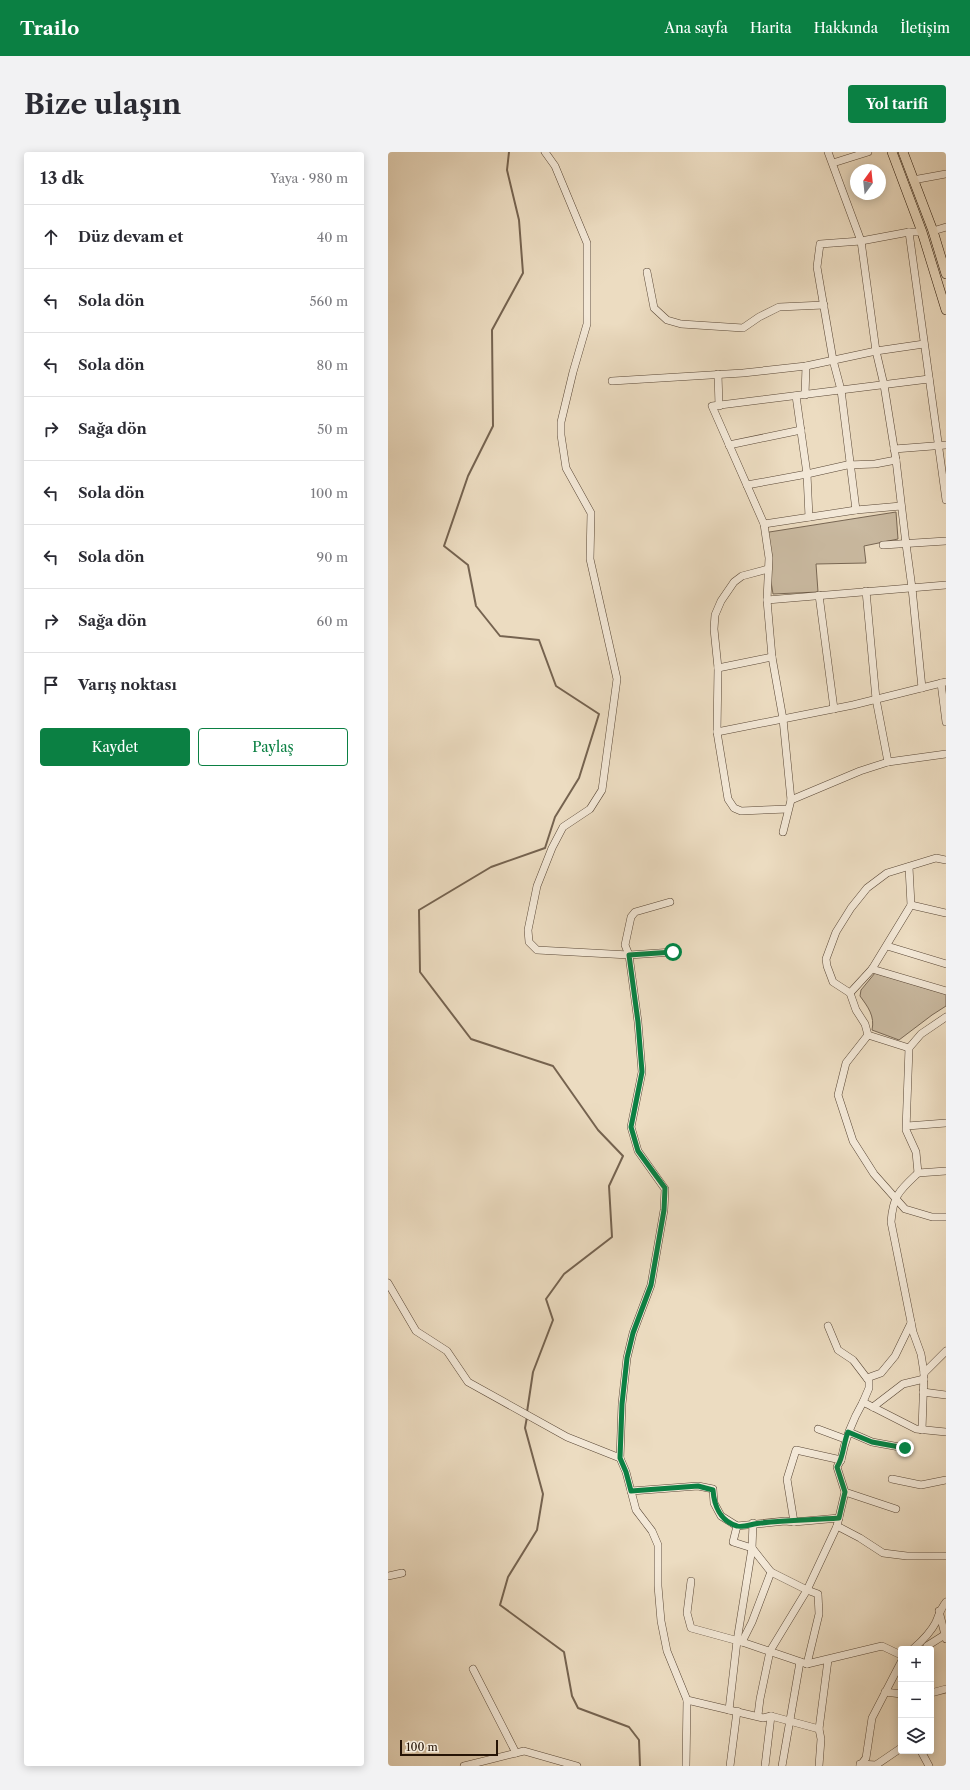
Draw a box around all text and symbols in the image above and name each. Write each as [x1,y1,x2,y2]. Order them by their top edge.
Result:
text: Trailo [20,17,79,40]
text: Ana sayfa [665,19,728,37]
text: Harita [750,19,792,37]
text: Hakkında [814,19,878,37]
text: İletişim [900,19,950,37]
button: Yol tarifi [848,85,946,123]
text: Bize ulaşın [24,87,181,121]
north arrow [850,164,886,200]
text: 13 dk [40,168,84,188]
text: Yaya · 980 m [270,170,348,186]
icon: ahead [40,226,62,248]
text: Düz devam et [78,227,183,246]
text: 40 m [317,229,348,245]
icon: left [40,290,62,312]
text: Sola dön [78,291,145,310]
text: 560 m [310,293,348,309]
icon: left [40,354,62,376]
text: Sola dön [78,355,145,374]
text: 80 m [316,357,348,373]
icon: right [40,418,62,440]
text: Sağa dön [78,419,147,438]
text: 50 m [317,421,348,437]
icon: left [40,482,62,504]
text: Sola dön [78,483,145,502]
text: 100 m [310,485,348,501]
icon: left [40,546,62,568]
text: Sola dön [78,547,145,566]
text: 90 m [317,549,348,565]
icon: right [40,610,62,632]
text: Sağa dön [78,611,147,630]
text: 60 m [317,613,348,629]
icon: arrive [40,674,62,696]
text: Varış noktası [78,675,177,694]
button: Kaydet [40,728,190,766]
button: Paylaş [198,728,348,766]
route start [664,943,682,961]
route end [896,1439,914,1457]
map controls [898,1646,934,1754]
button: + [898,1646,934,1682]
button: − [898,1682,934,1718]
button: layers [898,1718,934,1754]
scale bar [400,1738,498,1757]
text: 100 m [406,1740,438,1754]

